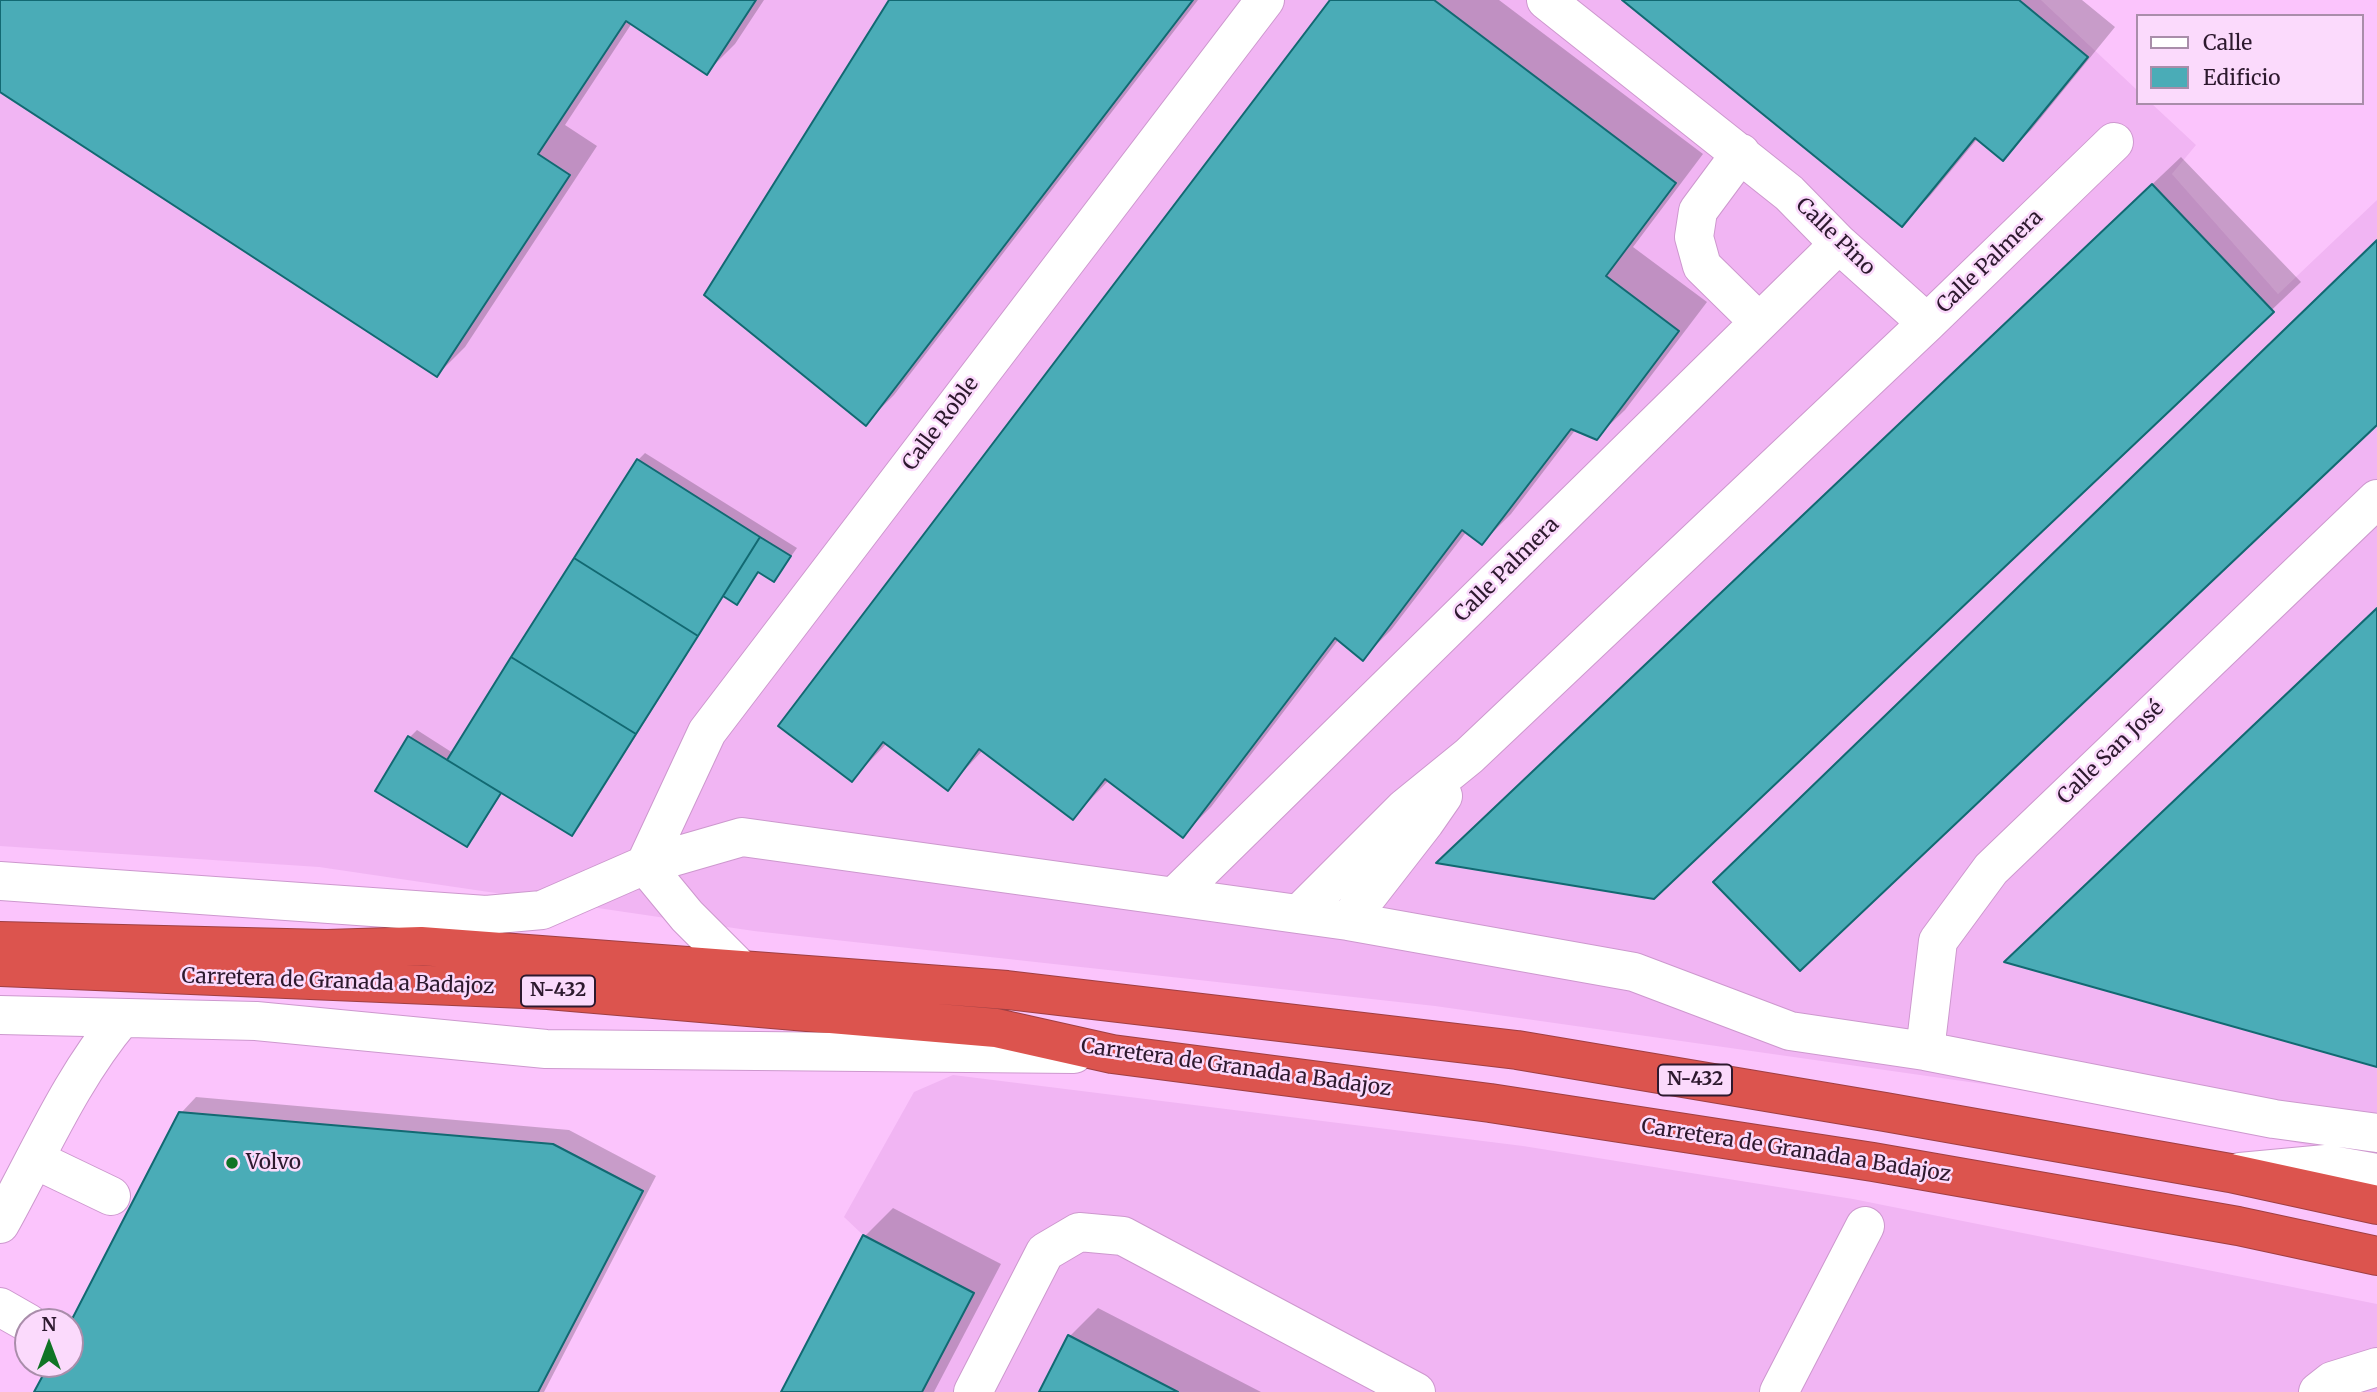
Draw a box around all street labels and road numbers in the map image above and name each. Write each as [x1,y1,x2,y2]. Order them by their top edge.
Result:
street label: Calle Pino [1790,193,1880,281]
street label: Calle Palmera [1932,205,2048,319]
street label: Calle Roble [898,372,984,476]
street label: Calle Palmera [1449,512,1565,628]
street label: Calle San José [2053,696,2169,810]
street label: Carretera de Granada a Badajoz [181,964,495,1000]
road number: N-432 [521,976,595,1007]
street label: Carretera de Granada a Badajoz [1079,1034,1393,1102]
road number: N-432 [1658,1064,1732,1096]
street label: Carretera de Granada a Badajoz [1639,1114,1953,1188]

